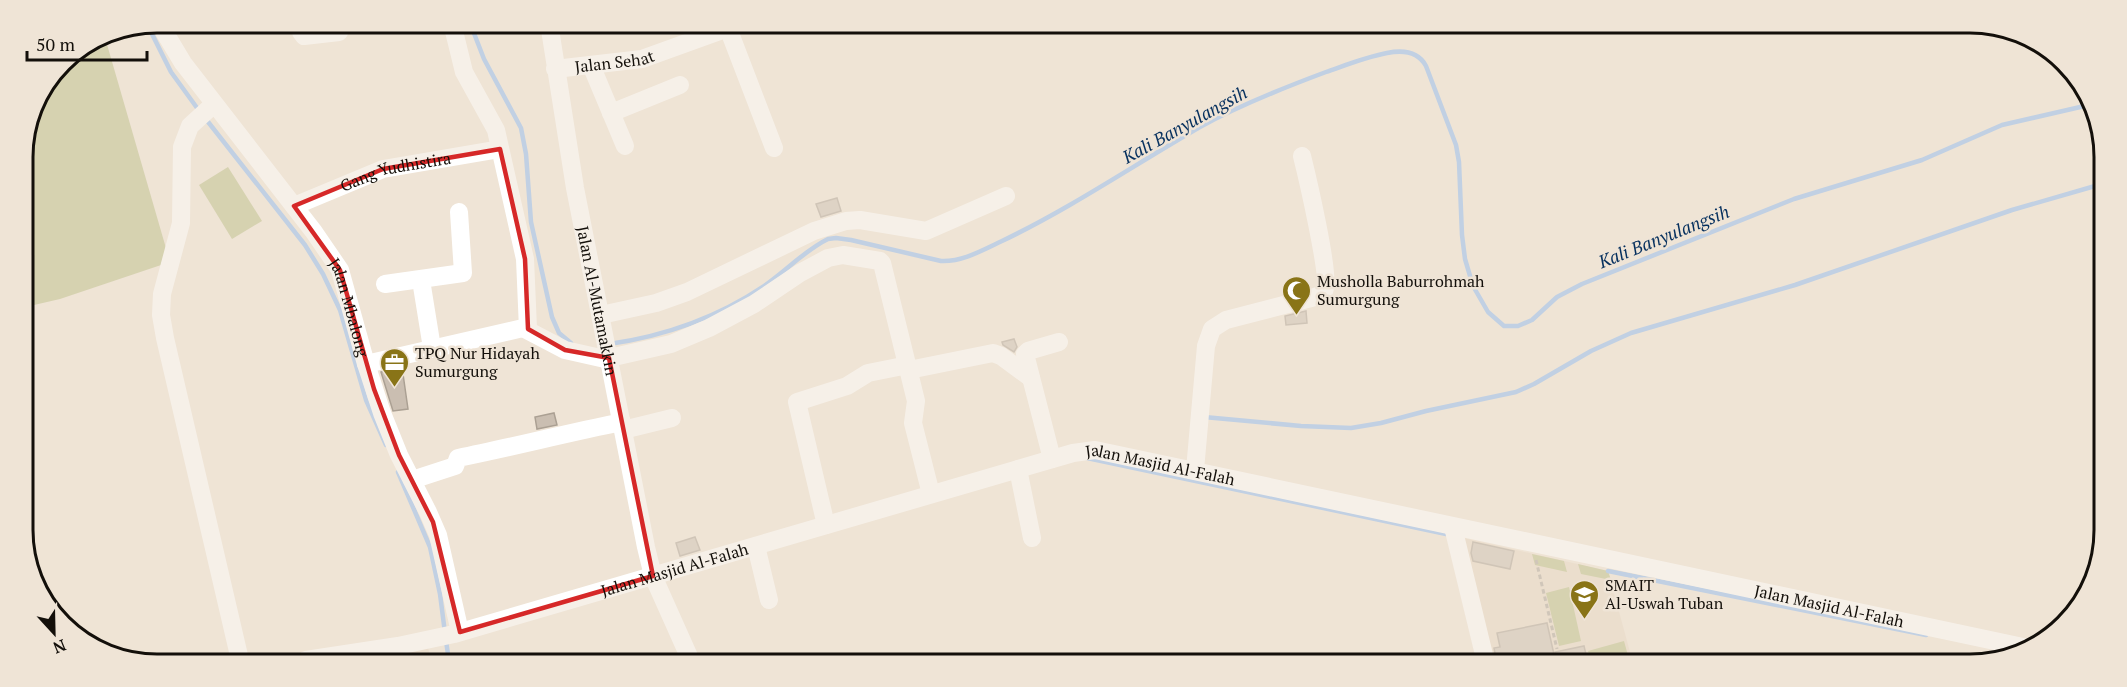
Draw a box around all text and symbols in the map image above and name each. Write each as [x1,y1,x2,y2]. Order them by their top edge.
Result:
scale bar [27,24,147,62]
text: 50 m [36,32,76,56]
street label: Jalan Sehat [574,44,657,78]
water label: Kali Banyulangsih [1117,80,1251,169]
street label: Gang Yudhistira [337,147,453,197]
water label: Kali Banyulangsih [1594,199,1733,274]
street label: Jalan Al-Mutamakkin [572,224,623,378]
street label: Jalan Mbalong [324,253,375,360]
place label: Musholla Baburrohmah Sumurgung [1317,270,1485,310]
mosque icon: Musholla Baburrohmah Sumurgung [1280,274,1312,316]
place label: TPQ Nur Hidayah Sumurgung [415,342,540,382]
office icon: TPQ Nur Hidayah Sumurgung [378,346,410,388]
street label: Jalan Masjid Al-Falah [1084,439,1238,491]
street label: Jalan Masjid Al-Falah [598,537,751,601]
place label: SMAIT Al-Uswah Tuban [1605,574,1724,614]
school or university icon: SMAIT Al-Uswah Tuban [1568,578,1600,620]
street label: Jalan Masjid Al-Falah [1752,579,1907,633]
north arrow [24,603,84,663]
text: N [50,634,69,659]

